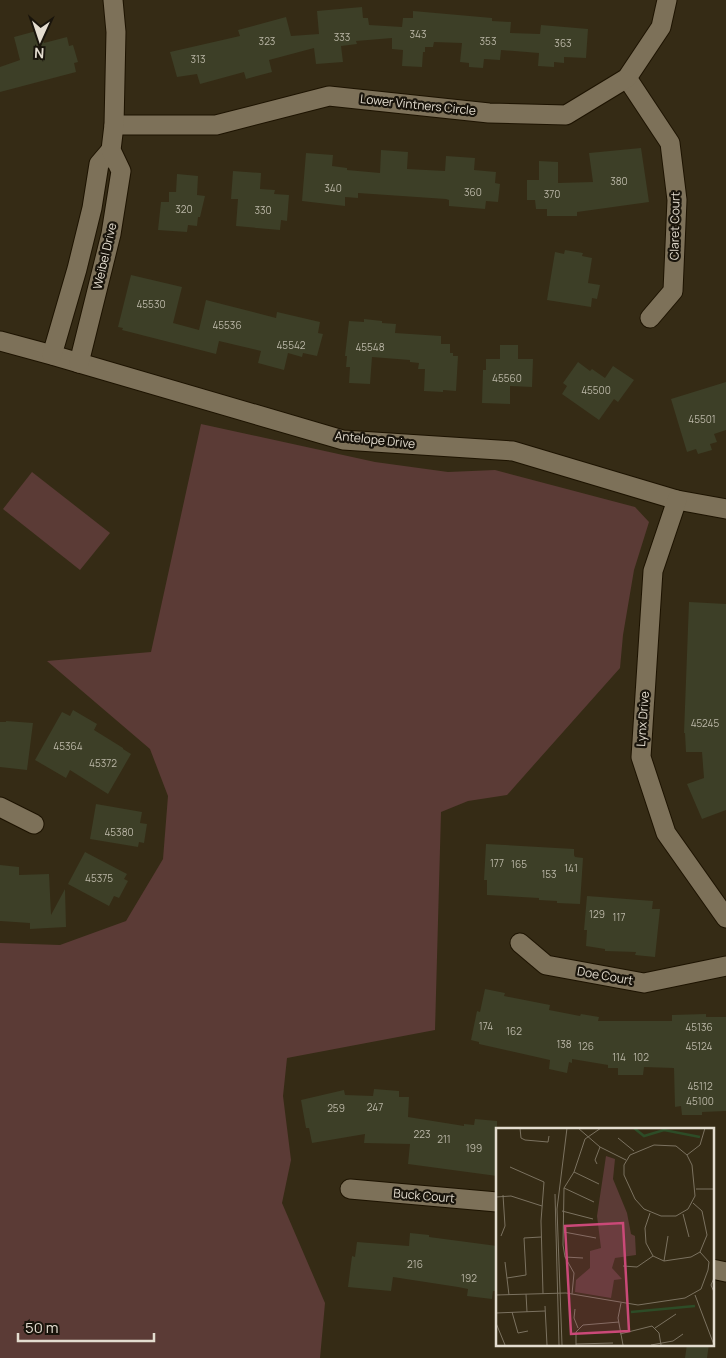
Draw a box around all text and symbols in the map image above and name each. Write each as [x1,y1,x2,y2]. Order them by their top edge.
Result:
north arrow [15,15,65,65]
house number: 343 [410,27,426,41]
house number: 333 [334,30,350,44]
house number: 323 [259,34,275,48]
house number: 353 [480,34,496,48]
house number: 363 [554,36,572,50]
text: N [34,44,45,63]
house number: 313 [191,52,205,66]
street label: Lower Vintners Circle [359,90,477,119]
house number: 380 [610,174,628,188]
house number: 340 [324,181,342,195]
house number: 360 [464,185,482,199]
house number: 370 [544,187,560,201]
street label: Claret Court [665,191,684,260]
house number: 320 [175,202,193,216]
house number: 330 [254,203,272,217]
street label: Weibel Drive [89,221,120,291]
house number: 45530 [136,297,166,311]
house number: 45536 [212,318,242,332]
house number: 45542 [276,338,306,352]
house number: 45548 [355,340,385,354]
house number: 45560 [492,371,522,385]
house number: 45500 [581,383,611,397]
house number: 45501 [688,412,716,426]
street label: Antelope Drive [334,427,416,452]
street label: Lynx Drive [632,691,653,747]
house number: 45245 [691,716,720,730]
house number: 45364 [53,739,83,753]
house number: 45372 [89,756,117,770]
house number: 45380 [104,825,134,839]
house number: 177 [490,856,504,870]
house number: 165 [511,857,527,871]
house number: 141 [564,861,578,875]
house number: 153 [541,867,557,881]
house number: 45375 [85,871,113,885]
house number: 129 [589,907,605,921]
house number: 117 [613,910,625,924]
street label: Doe Court [576,962,635,989]
house number: 174 [479,1019,493,1033]
house number: 45136 [685,1020,713,1034]
house number: 162 [506,1024,522,1038]
house number: 138 [556,1037,572,1051]
house number: 126 [578,1039,594,1053]
house number: 45124 [686,1039,713,1053]
house number: 114 [612,1050,626,1064]
house number: 102 [633,1050,649,1064]
house number: 45112 [687,1079,713,1093]
house number: 45100 [686,1094,714,1108]
house number: 247 [367,1100,383,1114]
house number: 259 [327,1101,345,1115]
house number: 223 [414,1127,430,1141]
inset map [496,1128,714,1346]
house number: 211 [437,1132,451,1146]
house number: 199 [466,1141,482,1155]
street label: Buck Court [393,1184,456,1207]
house number: 216 [407,1257,423,1271]
house number: 192 [461,1271,477,1285]
scale bar [18,1310,154,1342]
text: 50 m [25,1317,59,1338]

